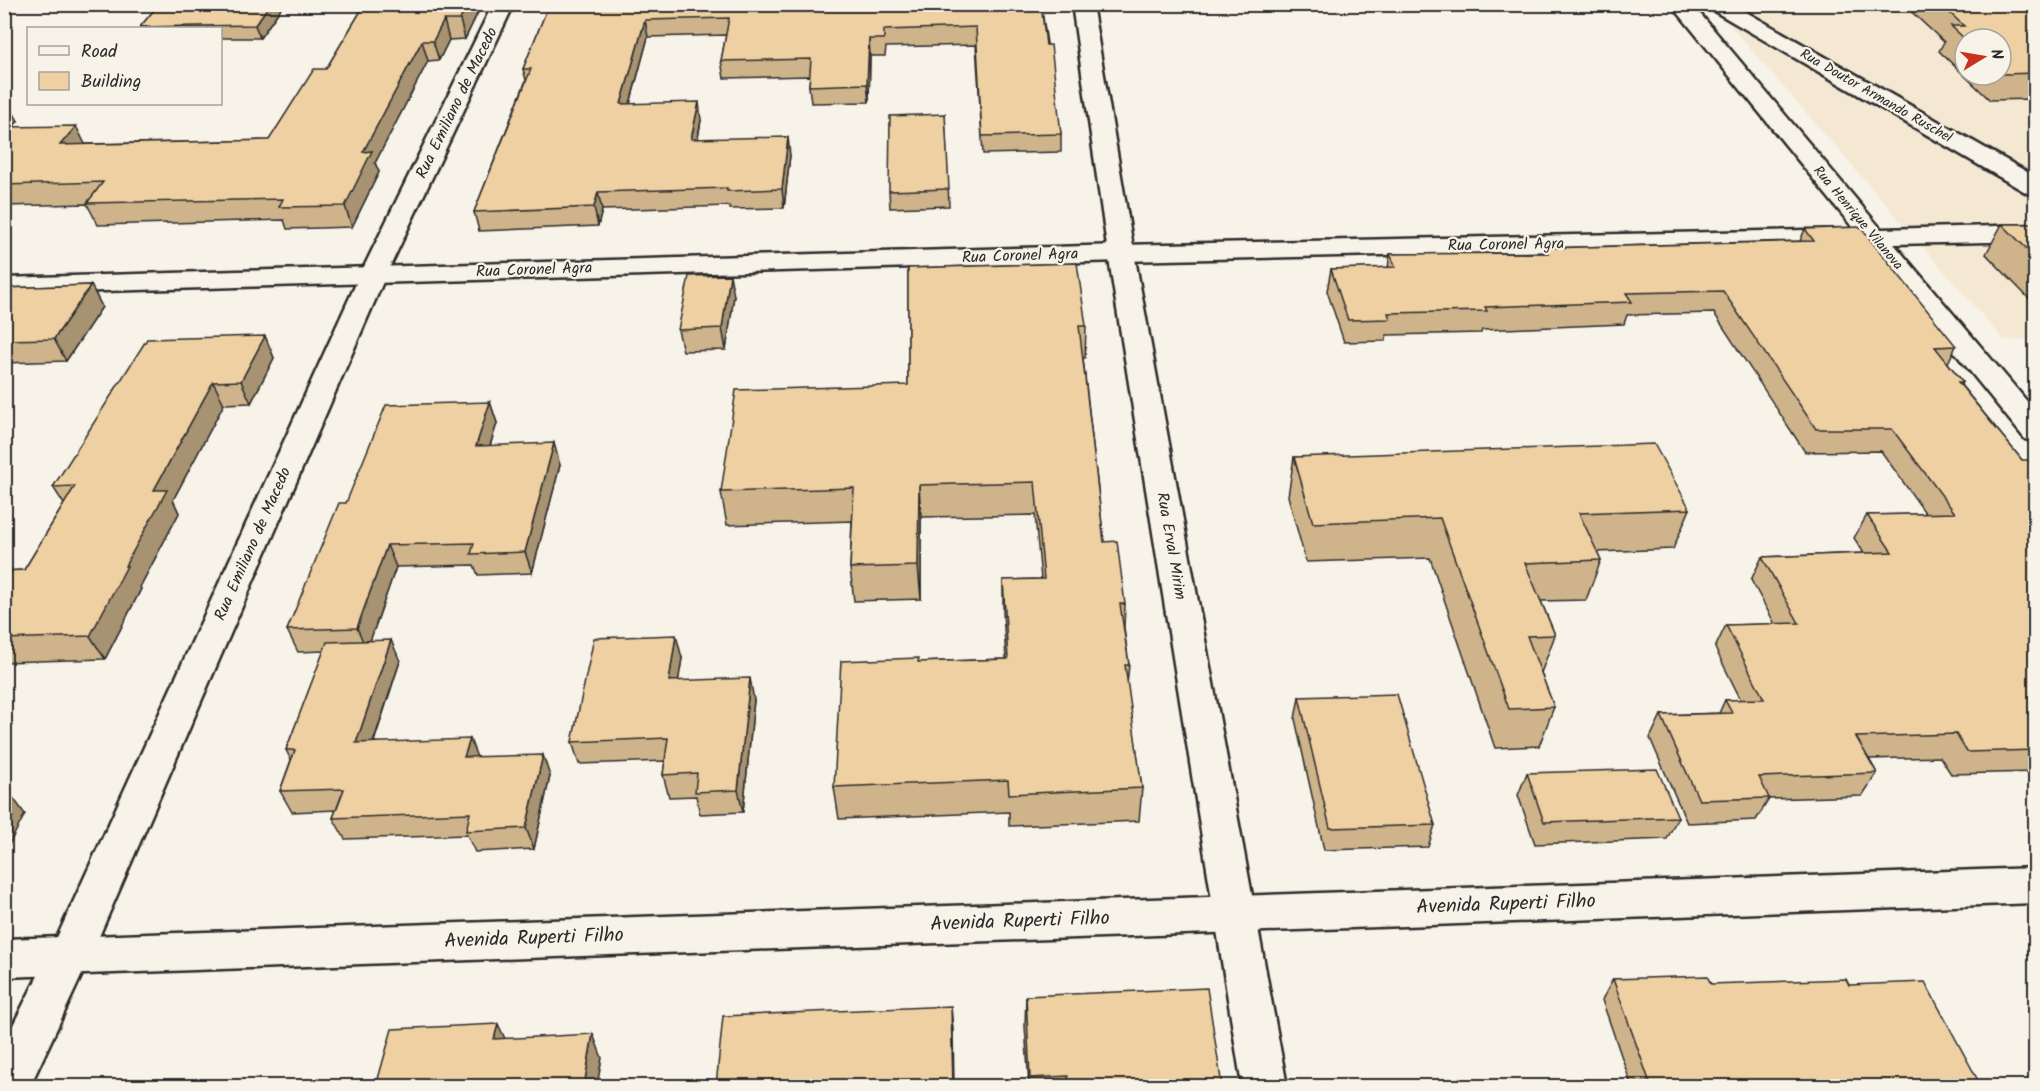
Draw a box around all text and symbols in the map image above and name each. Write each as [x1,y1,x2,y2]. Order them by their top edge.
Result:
street label: Rua Emiliano de Macedo [409,23,505,183]
legend [27,27,222,105]
north arrow [1953,27,2013,87]
text: Road [81,38,118,67]
street label: Rua Doutor Armando Ruschel [1796,43,1957,149]
text: N [1983,47,2009,62]
text: Building [81,68,141,97]
street label: Rua Henrique Vilanova [1808,161,1908,275]
street label: Rua Coronel Agra [1448,231,1564,259]
street label: Rua Coronel Agra [961,241,1079,271]
street label: Rua Coronel Agra [475,255,593,285]
street label: Rua Emiliano de Macedo [208,463,298,625]
street label: Rua Erval Mirim [1149,490,1193,602]
street label: Avenida Ruperti Filho [1416,886,1596,924]
street label: Avenida Ruperti Filho [930,903,1110,941]
street label: Avenida Ruperti Filho [444,920,624,958]

